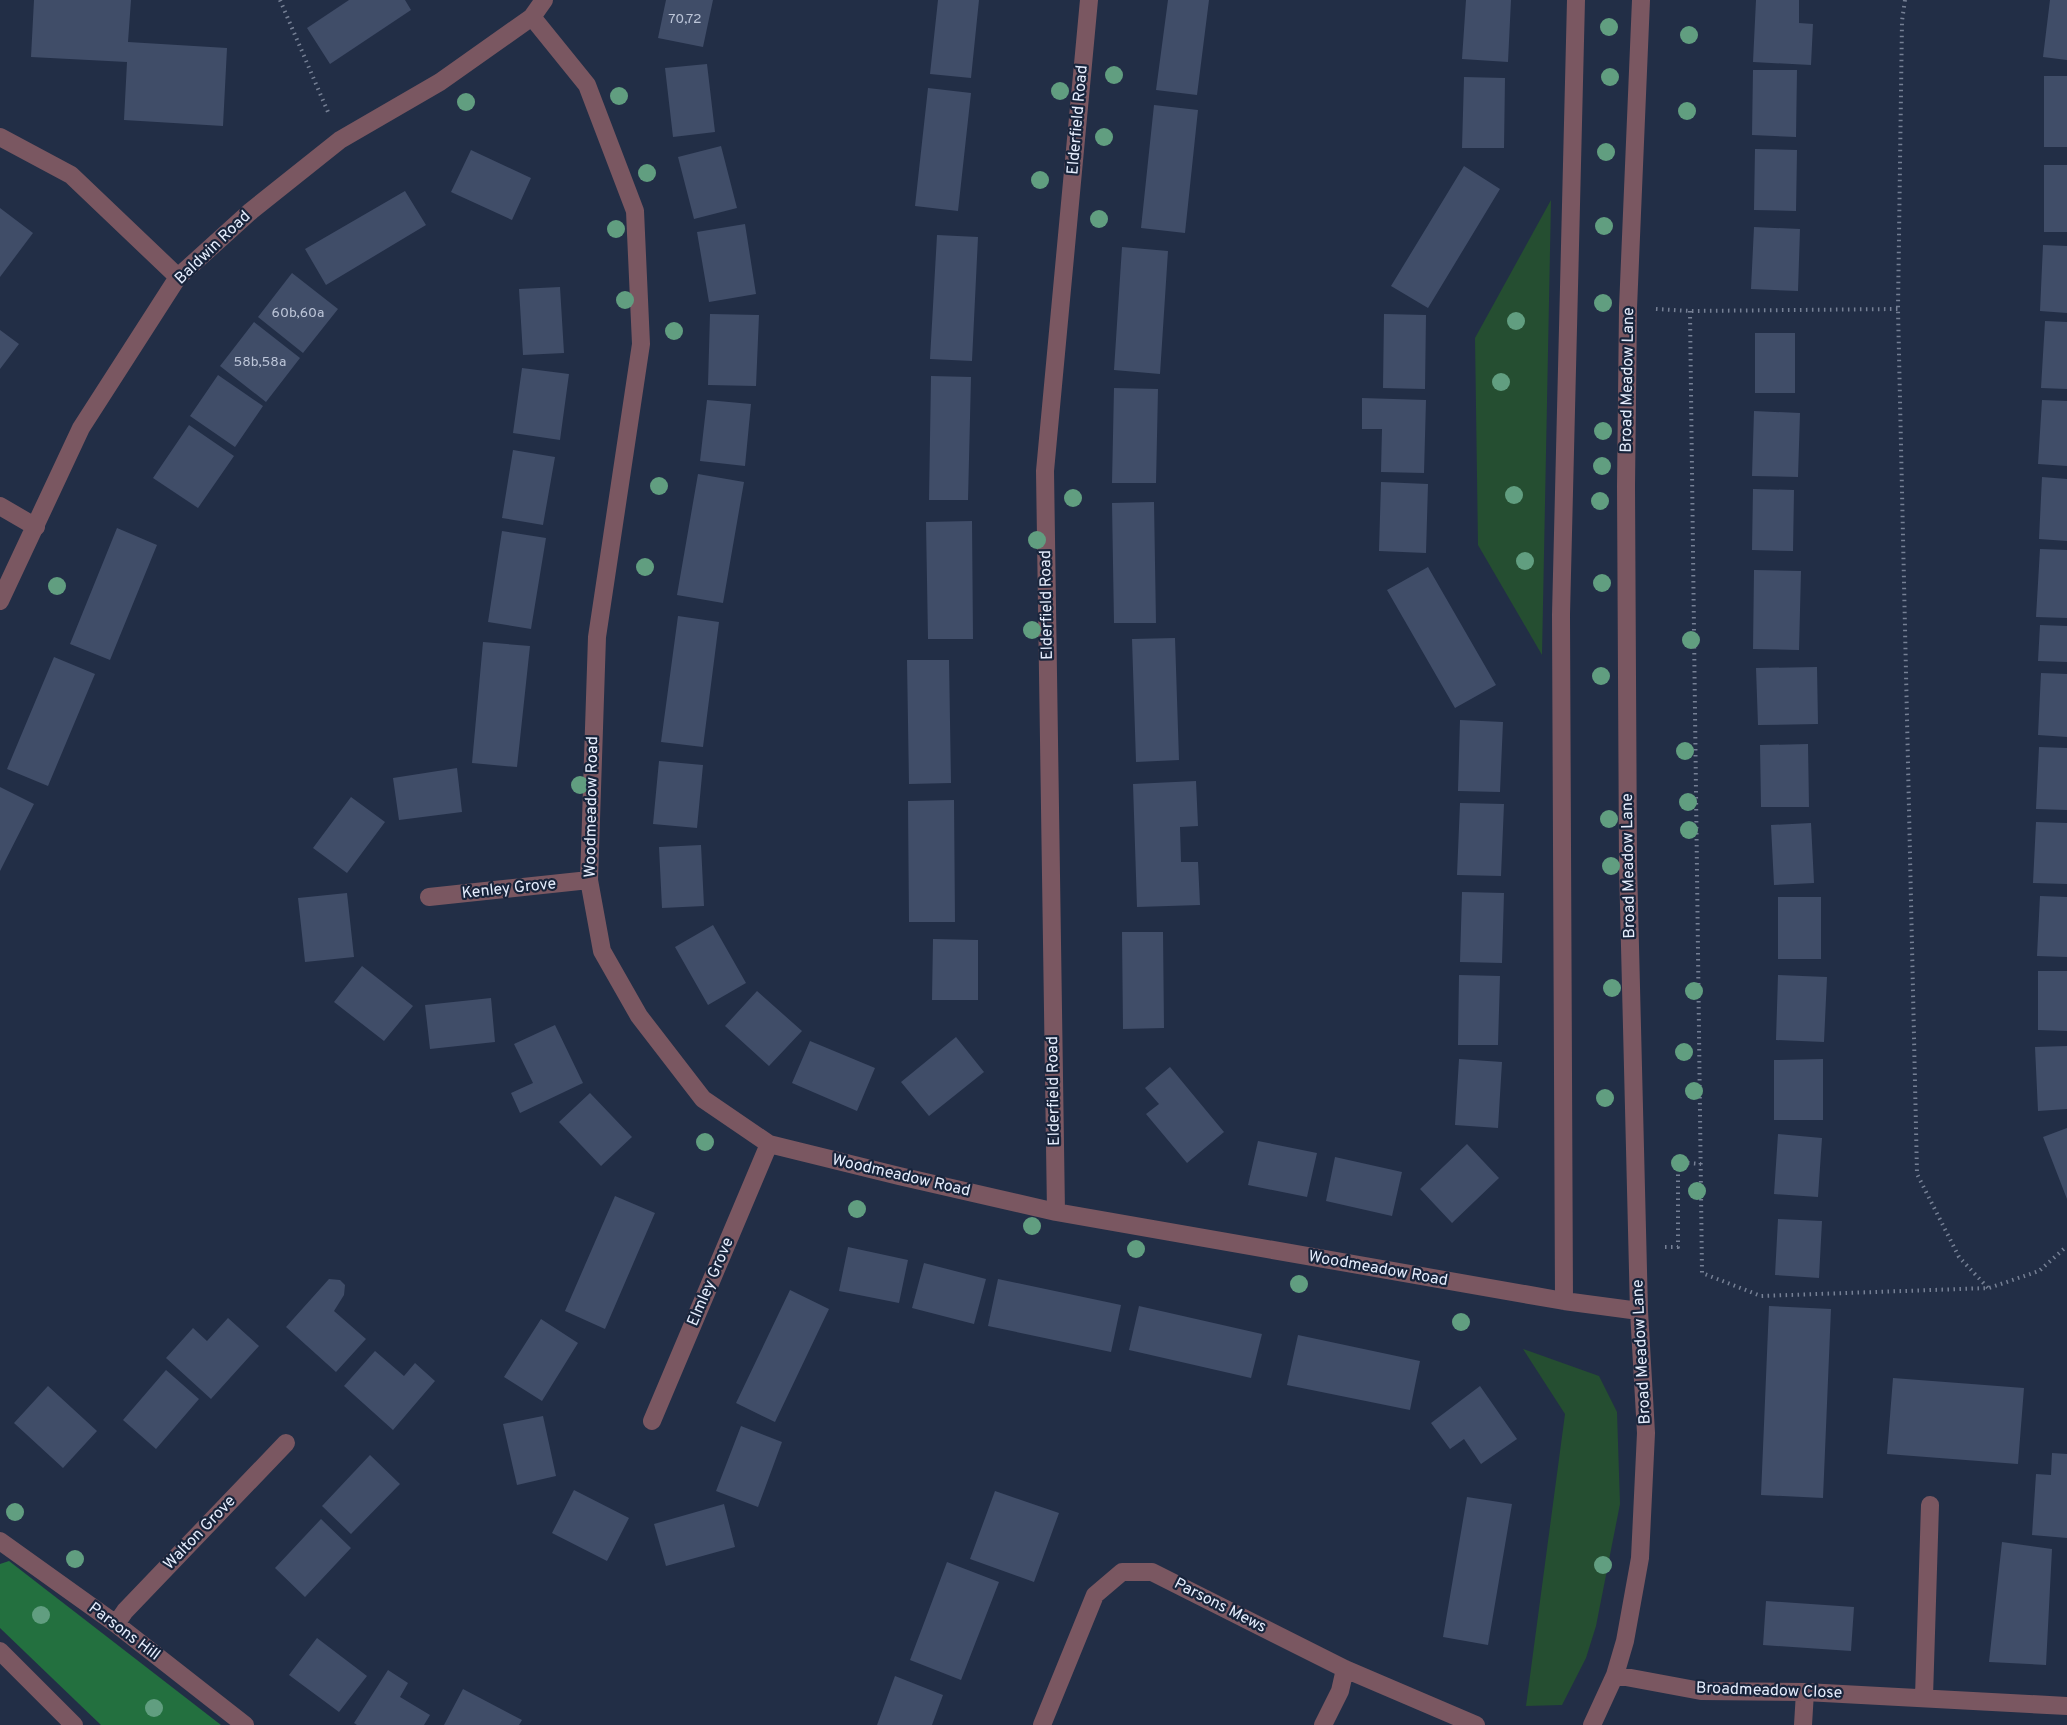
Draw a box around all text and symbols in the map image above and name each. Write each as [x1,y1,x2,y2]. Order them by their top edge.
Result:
house number: 70,72 [668,11,702,28]
street label: Elderfield Road [1063,64,1093,176]
street label: Baldwin Road [171,207,255,289]
house number: 60b,60a [272,305,324,322]
street label: Broad Meadow Lane [1617,307,1639,453]
house number: 58b,58a [234,354,286,371]
street label: Elderfield Road [1036,550,1058,660]
street label: Woodmeadow Road [581,736,603,878]
street label: Broad Meadow Lane [1618,793,1640,939]
street label: Kenley Grove [461,874,557,904]
street label: Elderfield Road [1043,1036,1065,1146]
street label: Woodmeadow Road [830,1150,972,1202]
street label: Elmley Grove [683,1235,739,1329]
street label: Woodmeadow Road [1307,1247,1449,1291]
street label: Broad Meadow Lane [1628,1279,1656,1425]
street label: Walton Grove [160,1492,240,1574]
street label: Parsons Mews [1170,1574,1270,1638]
street label: Parsons Hill [84,1599,164,1665]
street label: Broadmeadow Close [1696,1678,1842,1704]

